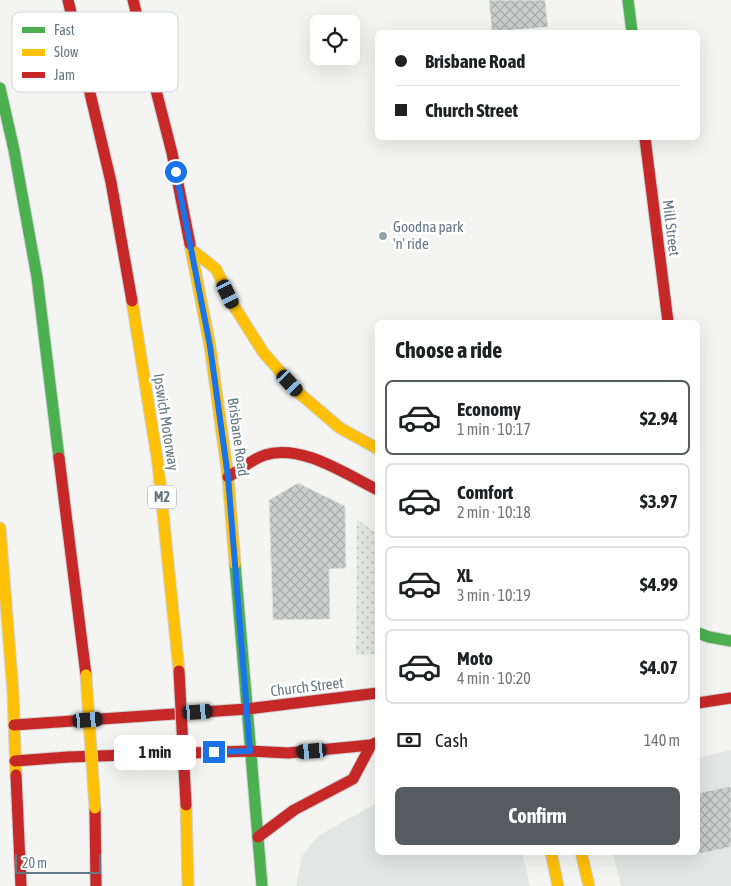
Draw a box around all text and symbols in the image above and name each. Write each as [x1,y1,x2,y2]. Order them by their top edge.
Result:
legend [12,12,178,92]
map controls [310,15,360,65]
button: locate [310,15,360,65]
text: Fast [54,22,75,38]
text: Slow [54,44,79,60]
text: Brisbane Road [425,50,525,72]
text: Jam [54,67,75,83]
text: Church Street [425,99,518,121]
route start [165,161,187,183]
street label: Mill Street [660,199,683,257]
place label: Goodna park 'n' ride [393,218,464,252]
marker: Goodna park 'n' ride [377,230,389,242]
car [214,277,241,311]
text: Choose a ride [395,337,502,363]
car [274,367,305,399]
street label: Ipswich Motorway [150,372,183,472]
icon: car [397,395,442,440]
street label: Brisbane Road [225,397,252,477]
text: Economy [457,398,521,420]
text: $2.94 [640,407,678,429]
text: 1 min · 10:17 [457,420,531,438]
icon: car [397,478,442,523]
text: Comfort [457,481,513,503]
road number: M2 [148,486,176,508]
text: $3.97 [640,490,678,512]
text: 2 min · 10:18 [457,503,531,521]
icon: car [397,561,442,606]
text: XL [457,564,473,586]
text: $4.99 [640,573,678,595]
text: 3 min · 10:19 [457,586,531,604]
icon: car [397,644,442,689]
text: Moto [457,647,493,669]
text: $4.07 [640,656,678,678]
text: 4 min · 10:20 [457,669,531,687]
street label: Church Street [269,674,344,699]
car [182,703,213,721]
car [72,711,103,729]
icon: cash [395,726,423,754]
text: Cash [435,729,468,751]
text: 140 m [644,731,680,749]
callout: 1 min [114,734,196,770]
route end [203,741,225,763]
car [296,742,327,760]
text: 1 min [139,743,171,761]
button: Confirm [395,787,680,845]
scale bar [15,851,101,874]
text: 20 m [22,855,47,871]

